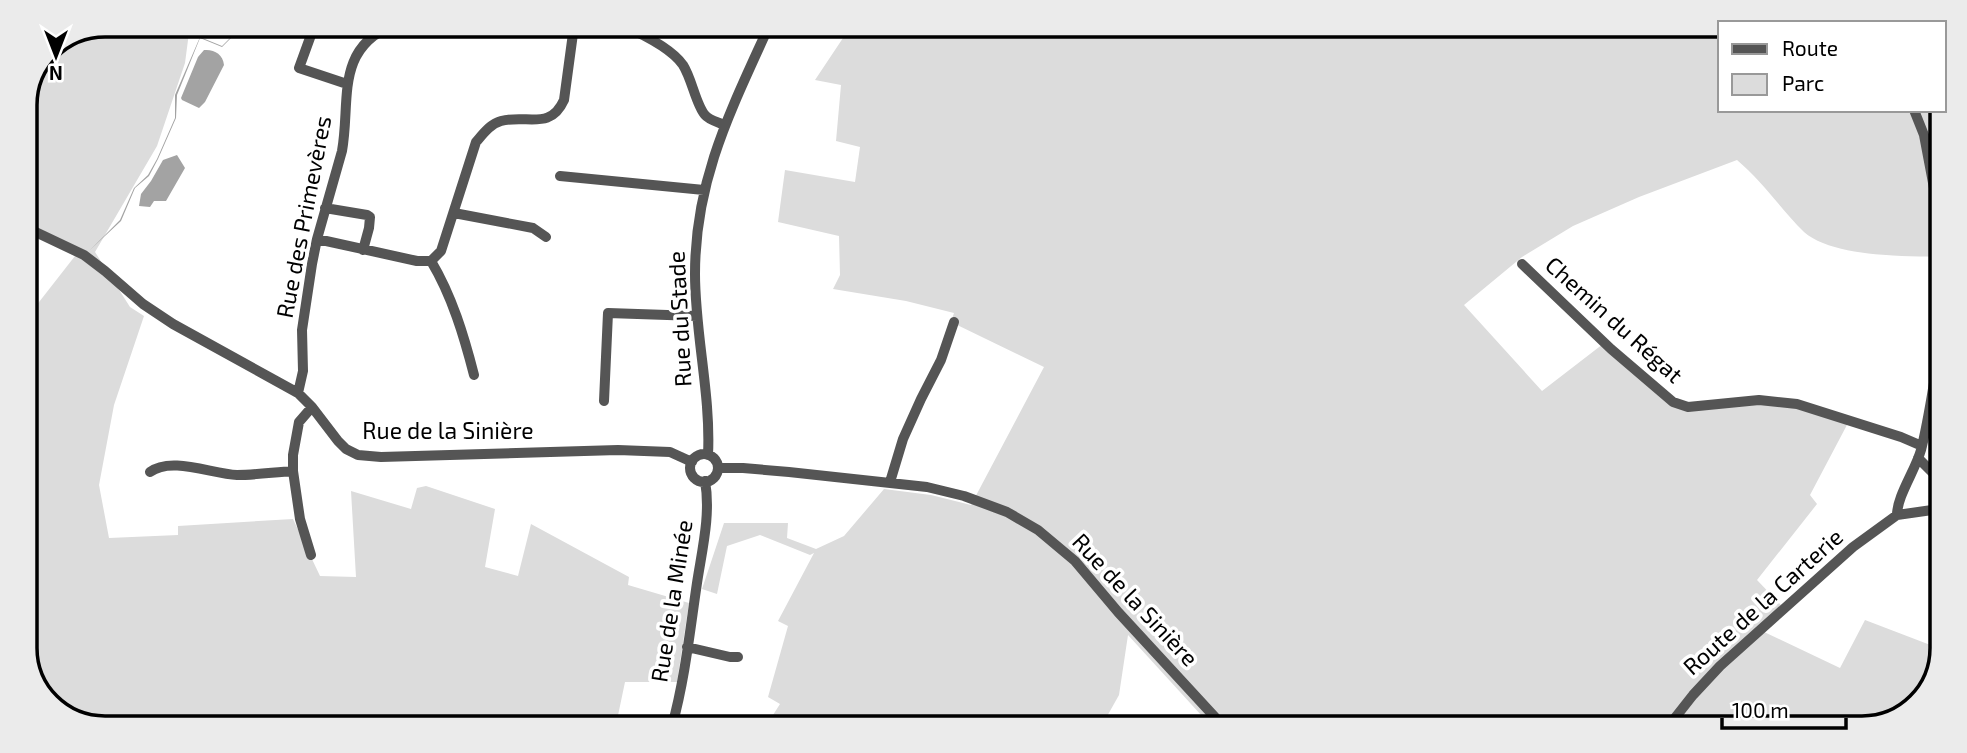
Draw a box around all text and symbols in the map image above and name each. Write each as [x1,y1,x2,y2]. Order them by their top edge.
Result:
north arrow [21,21,91,91]
legend [1718,21,1946,112]
text: Route [1782,35,1838,60]
text: N [49,62,63,85]
text: Parc [1782,70,1824,95]
street label: Rue des Primevères [270,113,336,320]
street label: Rue du Stade [661,250,697,388]
street label: Chemin du Régat [1540,250,1689,388]
street label: Rue de la Sinière [362,416,534,444]
street label: Rue de la Minée [644,518,698,684]
street label: Route de la Carterie [1677,522,1848,680]
street label: Rue de la Sinière [1067,527,1204,672]
scale bar [1722,686,1846,730]
text: 100 m [1732,697,1789,722]

